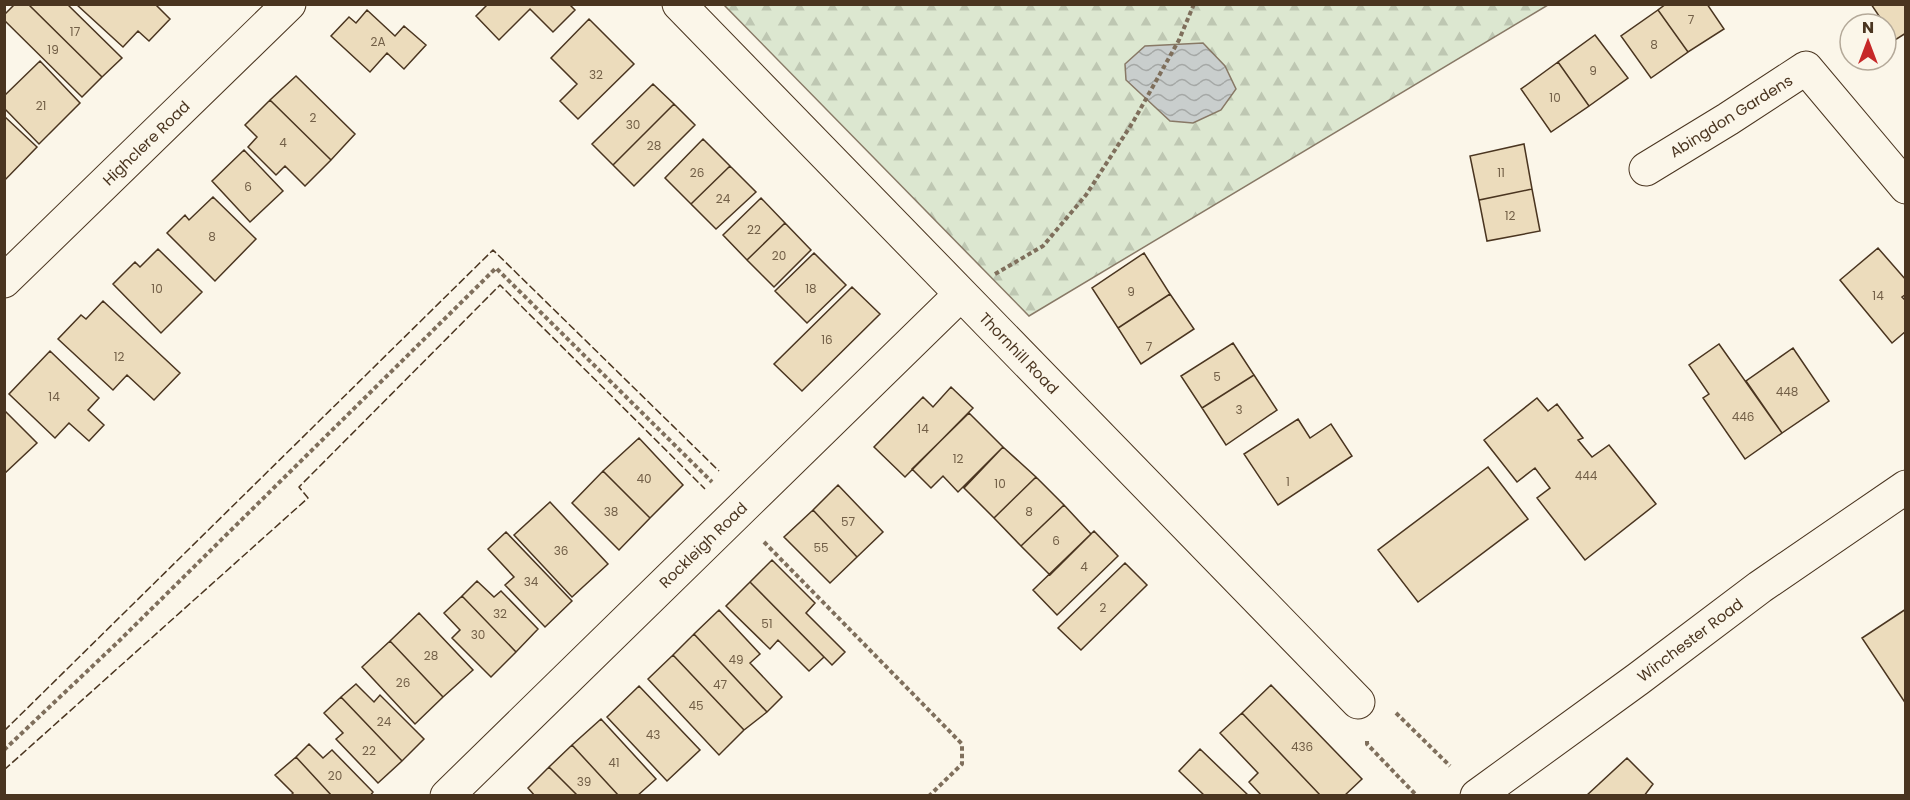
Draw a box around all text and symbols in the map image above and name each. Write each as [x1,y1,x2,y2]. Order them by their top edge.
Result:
house number: 7 [1688,11,1695,28]
north arrow [1838,12,1898,72]
text: N [1862,16,1874,39]
house number: 17 [70,23,81,40]
house number: 2A [371,33,386,50]
house number: 8 [1650,36,1658,53]
house number: 19 [47,41,59,58]
house number: 9 [1589,62,1597,79]
house number: 32 [589,66,603,83]
street label: Abingdon Gardens [1666,70,1797,162]
house number: 10 [1549,89,1561,106]
street label: Highclere Road [98,96,194,190]
house number: 21 [36,97,46,114]
house number: 2 [310,109,317,126]
house number: 30 [626,116,640,133]
house number: 4 [279,134,287,151]
house number: 28 [647,137,661,154]
house number: 26 [690,164,704,181]
house number: 11 [1497,164,1505,181]
house number: 6 [244,178,252,195]
house number: 24 [716,190,731,207]
house number: 12 [1505,207,1515,224]
house number: 22 [747,221,761,238]
house number: 8 [208,228,216,245]
house number: 20 [772,247,786,264]
house number: 10 [151,280,163,297]
house number: 18 [805,280,817,297]
house number: 9 [1127,283,1135,300]
house number: 14 [1872,287,1884,304]
street label: Thornhill Road [975,308,1063,398]
house number: 16 [821,331,833,348]
house number: 7 [1146,338,1153,355]
house number: 12 [114,348,124,365]
house number: 5 [1213,368,1221,385]
house number: 448 [1776,383,1798,400]
house number: 14 [48,388,60,405]
house number: 3 [1235,401,1243,418]
house number: 446 [1732,408,1754,425]
house number: 14 [917,420,929,437]
house number: 12 [953,450,963,467]
house number: 444 [1575,467,1598,484]
house number: 40 [636,470,652,487]
house number: 1 [1286,473,1290,490]
house number: 10 [994,475,1006,492]
street label: Rockleigh Road [654,498,752,592]
house number: 38 [604,503,618,520]
house number: 8 [1025,503,1033,520]
house number: 57 [841,513,855,530]
house number: 6 [1052,532,1060,549]
house number: 55 [813,539,829,556]
house number: 36 [554,542,568,559]
house number: 4 [1080,558,1088,575]
house number: 34 [524,573,539,590]
street label: Winchester Road [1633,593,1747,687]
house number: 2 [1100,599,1107,616]
house number: 32 [493,605,507,622]
house number: 51 [761,615,773,632]
house number: 30 [471,626,485,643]
house number: 28 [424,647,438,664]
house number: 49 [728,651,744,668]
house number: 26 [396,674,410,691]
house number: 47 [713,676,727,693]
house number: 45 [688,697,704,714]
house number: 24 [377,713,392,730]
house number: 43 [646,726,660,743]
house number: 436 [1291,738,1313,755]
house number: 22 [362,742,376,759]
house number: 41 [608,754,620,771]
house number: 20 [328,767,342,784]
house number: 39 [577,773,591,790]

